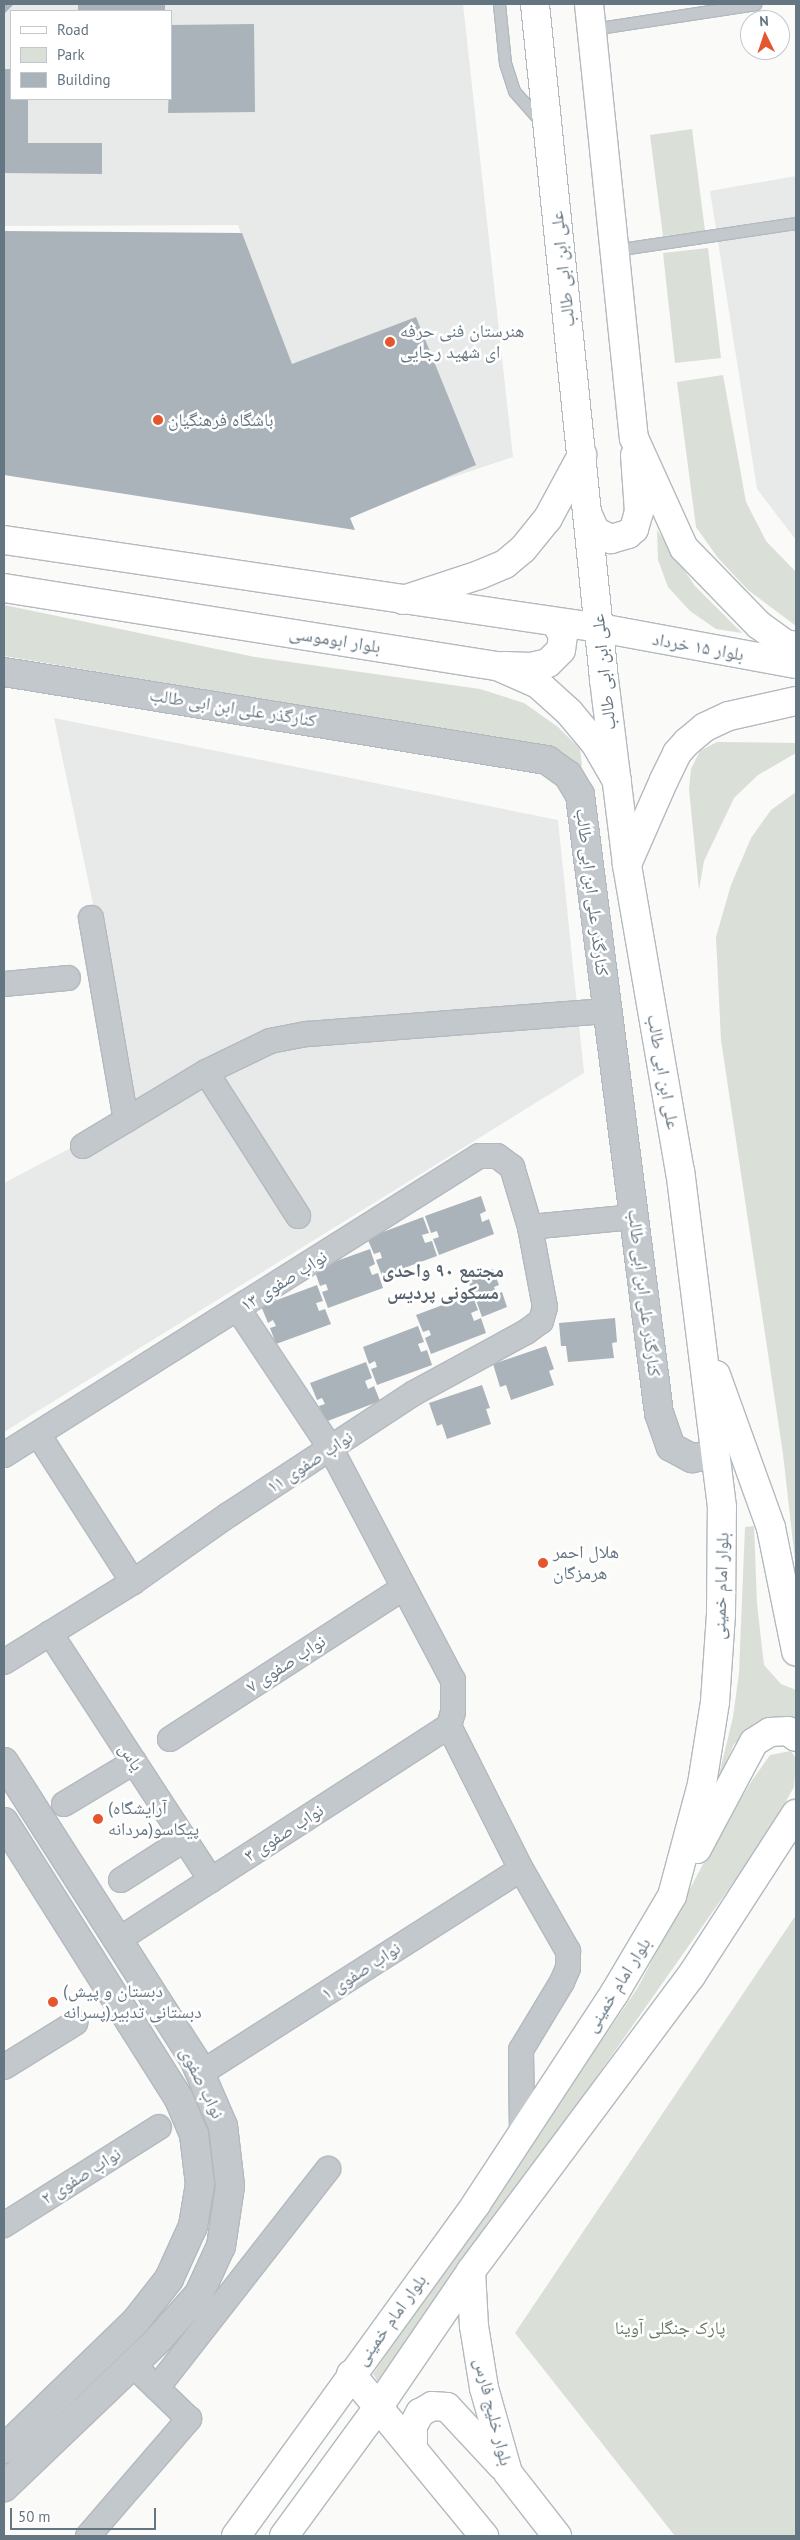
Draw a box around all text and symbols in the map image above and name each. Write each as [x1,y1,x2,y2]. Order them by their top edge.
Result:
legend [10,10,172,100]
north arrow [740,10,790,60]
text: N [759,12,769,30]
text: Road [57,20,89,39]
text: Park [57,45,85,64]
text: Building [57,70,111,89]
street label: علی ابن ابی طالب [546,210,580,328]
place label: هنرستان فنی حرفه ای شهید رجایی [400,321,524,364]
marker: هنرستان فنی حرفه ای شهید رجایی [384,336,396,348]
place label: باشگاه فرهنگیان [168,409,273,431]
marker: باشگاه فرهنگیان [152,414,164,426]
street label: علی ابن ابی طالب [587,613,621,731]
street label: بلوار ابوموسی [288,622,382,658]
street label: بلوار ۱۵ خرداد [650,628,746,666]
street label: کنارگذر علی ابن ابی طالب [148,684,318,732]
street label: کنارگذر علی ابن ابی طالب [571,807,613,977]
street label: علی ابن ابی طالب [642,1013,684,1131]
street label: کنارگذر علی ابن ابی طالب [623,1208,665,1378]
street label: نواب صفوی ۱۳ [237,1246,331,1316]
district label: مجتمع ٩٠ واحدی مسکونی پردیس [382,1260,504,1304]
street label: نواب صفوی ۱۱ [263,1426,357,1498]
street label: بلوار امام خمینی [708,1532,734,1640]
place label: هلال احمر هرمزگان [553,1542,619,1585]
marker: هلال احمر هرمزگان [537,1557,549,1569]
street label: نواب صفوی ۷ [242,1630,330,1698]
street label: یاس [114,1739,148,1775]
place label: (آرایشگاه پیکاسو(مردانه [108,1798,199,1840]
street label: نواب صفوی ۳ [240,1799,328,1867]
marker: (آرایشگاه پیکاسو(مردانه [92,1813,104,1825]
street label: بلوار امام خمینی [580,1934,656,2036]
street label: نواب صفوی ۱ [317,1937,405,2005]
place label: (دبستان و پیش دبستانی تدبیر(پسرانه [63,1981,202,2024]
marker: (دبستان و پیش دبستانی تدبیر(پسرانه [47,1996,59,2008]
street label: نواب صفوی [175,2044,229,2122]
street label: نواب صفوی ۲ [37,2143,125,2209]
street label: بلوار امام خمینی [351,2270,431,2370]
park label: پارک جنگلی آوینا [615,2317,725,2339]
street label: بلوار خلیج فارس [469,2356,517,2468]
scale bar [12,2498,159,2530]
text: 50 m [18,2507,51,2526]

